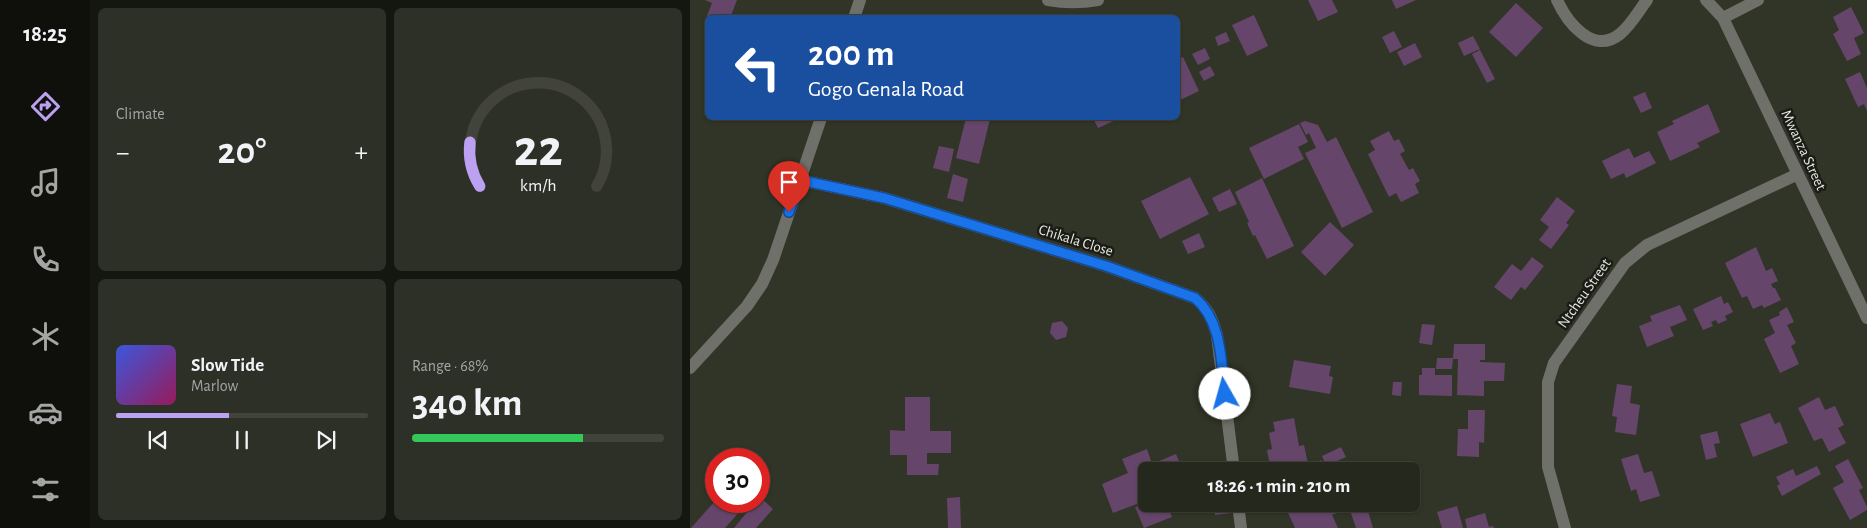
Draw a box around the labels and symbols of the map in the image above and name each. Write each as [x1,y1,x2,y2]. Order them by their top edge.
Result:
street label: Mwanza Street [1778,108,1829,193]
pin [768,161,810,212]
street label: Chikala Close [1037,222,1115,259]
street label: Ntcheu Street [1555,256,1614,331]
position arrow [1198,367,1250,419]
speed limit sign: 30 [705,448,770,513]

